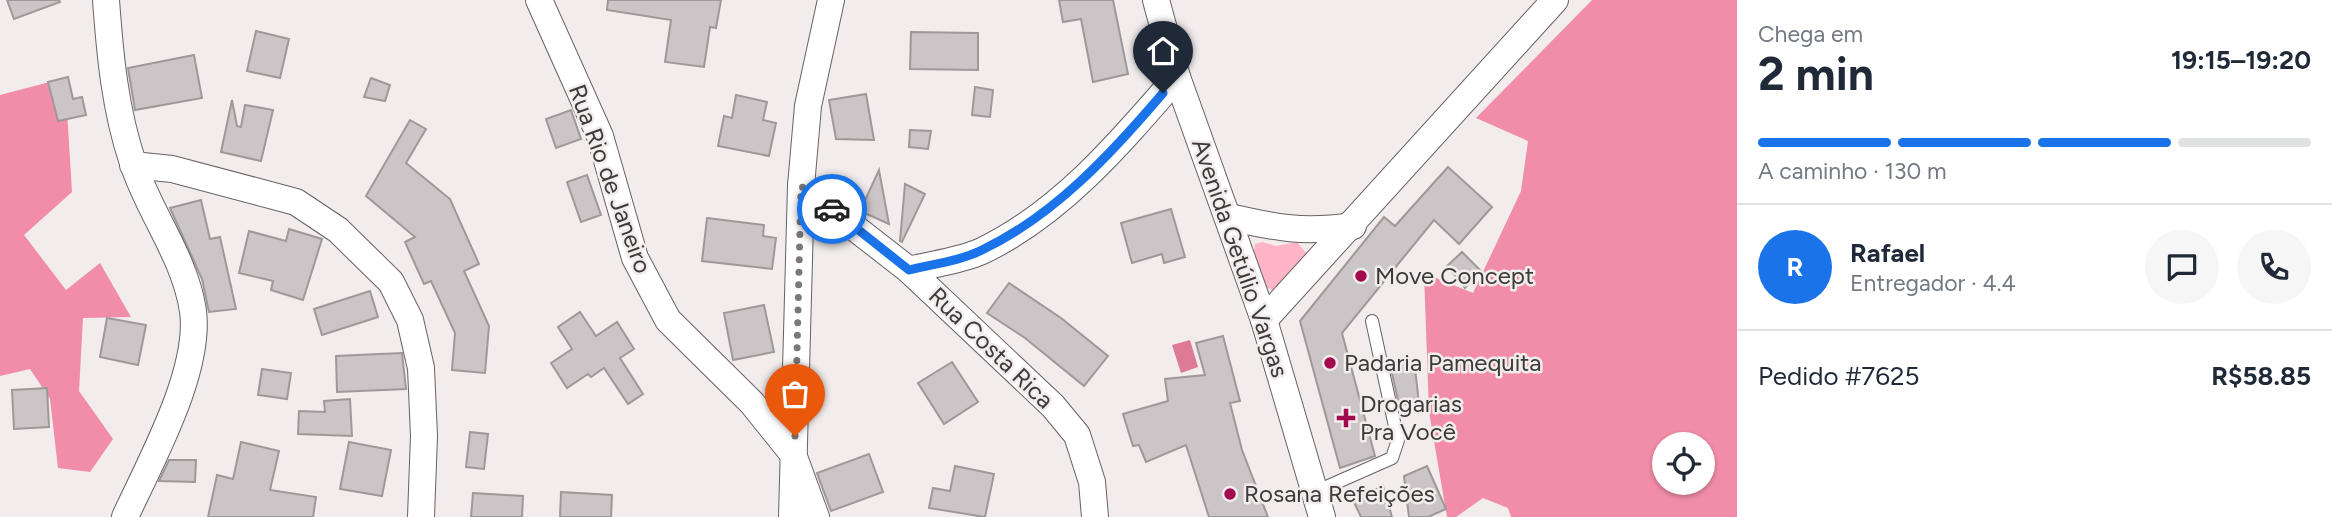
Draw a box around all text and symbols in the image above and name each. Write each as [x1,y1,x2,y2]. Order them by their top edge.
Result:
text: Chega em [1758,20,1863,48]
pin [1133,21,1193,93]
icon: home [1144,32,1182,70]
text: 19:15–19:20 [2171,44,2311,76]
text: 2 min [1758,46,1874,102]
street label: Rua Rio de Janeiro [563,80,658,277]
street label: Avenida Getúlio Vargas [1186,135,1295,381]
text: A caminho · 130 m [1758,157,1947,185]
courier [797,174,867,244]
icon: car [813,190,851,228]
button: chat [2145,230,2219,304]
button: phone [2237,230,2311,304]
text: Rafael [1850,237,1925,269]
text: R [1787,251,1803,283]
place label: Move Concept [1375,261,1534,290]
marker: Move Concept [1353,268,1369,284]
text: Entregador · 4.4 [1850,269,2016,297]
street label: Rua Costa Rica [923,281,1060,414]
place label: Padaria Pamequita [1344,348,1542,377]
marker: Padaria Pamequita [1322,355,1338,371]
text: Pedido #7625 [1758,360,1920,392]
text: R$58.85 [2211,360,2311,392]
pin [765,364,825,436]
icon: bag [776,375,814,413]
place label: Drogarias Pra Você [1360,389,1462,446]
marker: Drogarias Pra Você [1338,410,1354,426]
map controls [1652,432,1715,495]
button: locate [1652,432,1715,495]
place label: Rosana Refeições [1244,479,1435,508]
marker: Rosana Refeições [1222,486,1238,502]

